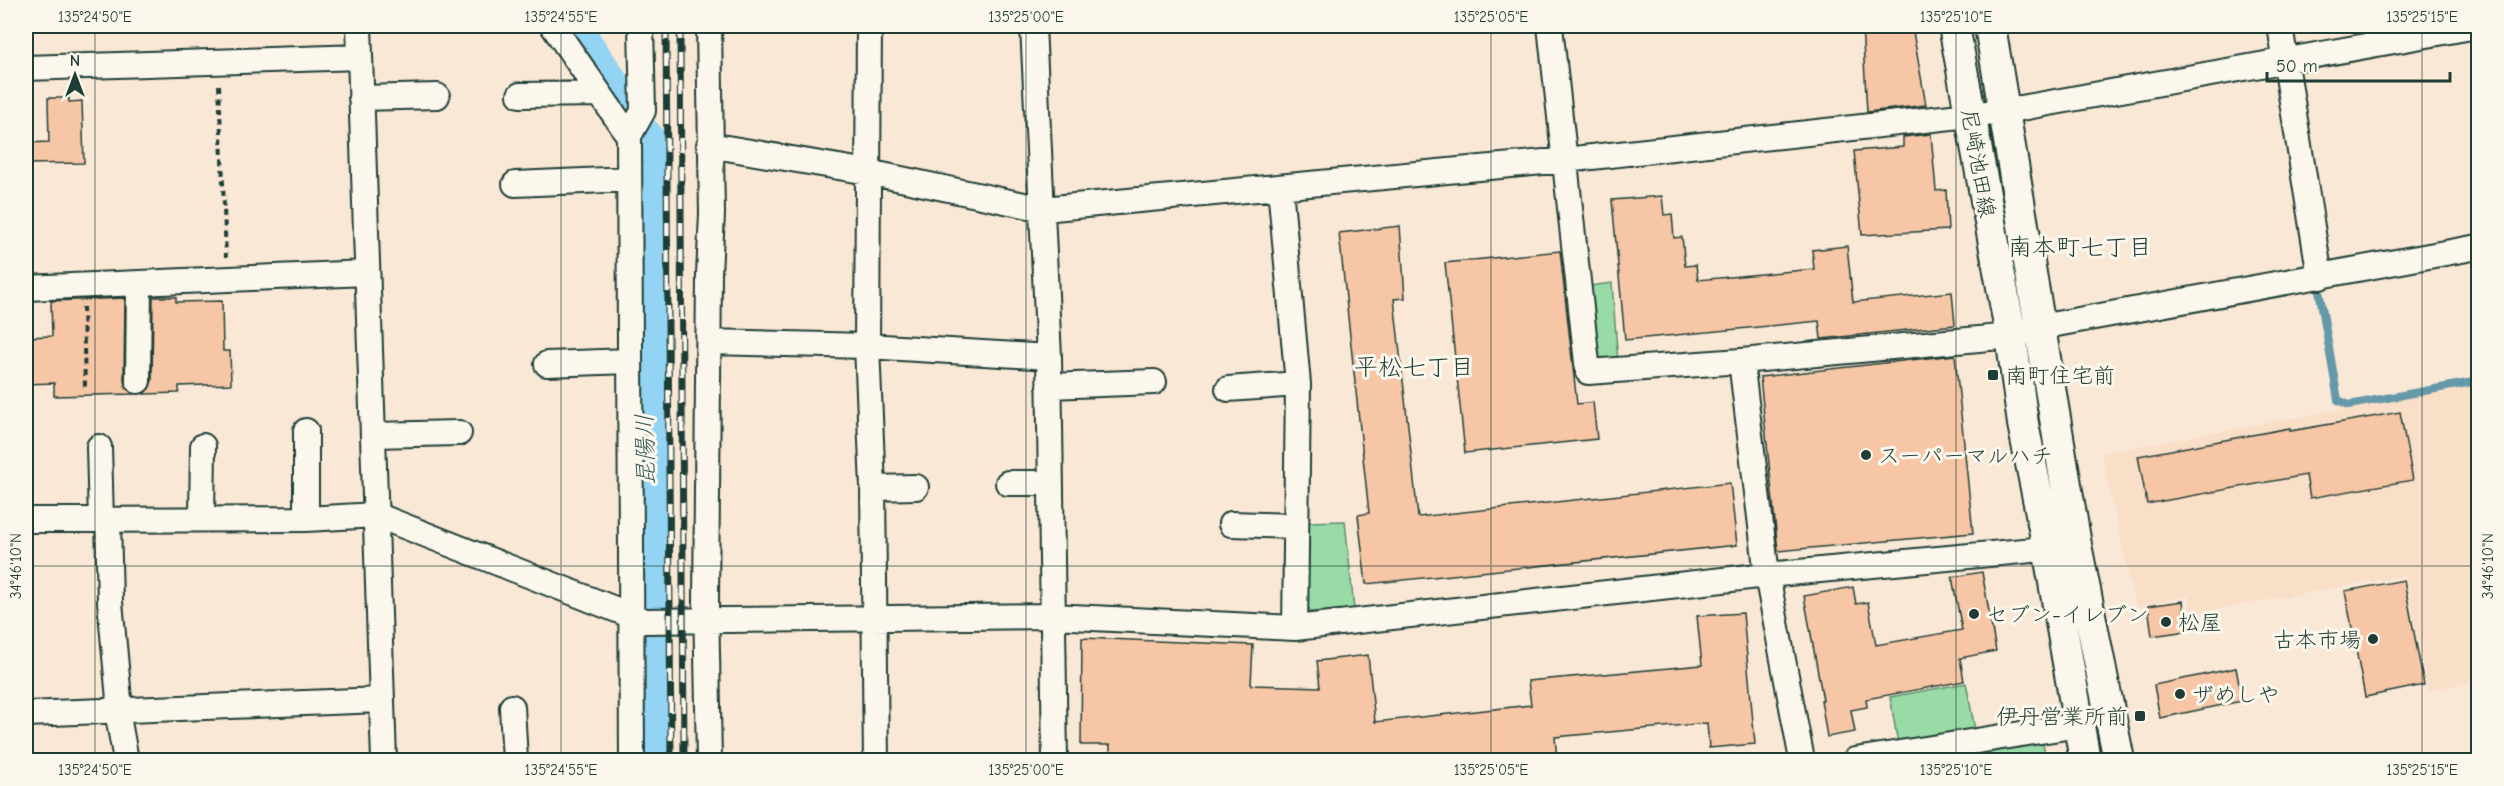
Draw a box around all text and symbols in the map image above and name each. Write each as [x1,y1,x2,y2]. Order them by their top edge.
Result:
text: 135°24'50"E [58,8,132,26]
text: 135°24'55"E [525,8,597,26]
text: 135°25'00"E [988,8,1064,26]
text: 135°25'05"E [1454,8,1528,26]
text: 135°25'10"E [1920,8,1992,26]
text: 135°25'15"E [2386,8,2458,26]
north arrow [45,45,105,105]
scale bar [2267,45,2450,83]
text: N [70,52,80,70]
text: 50 m [2276,56,2318,77]
street label: 尼崎池田線 [1956,107,2000,220]
district label: 南本町七丁目 [2008,233,2152,261]
district label: 平松七丁目 [1354,353,1474,381]
place label: 南町住宅前 [2005,363,2115,389]
marker: 南町住宅前 [1986,368,2000,382]
water label: 昆陽川 [630,414,660,486]
place label: スーパーマルハチ [1878,443,2053,469]
marker: スーパーマルハチ [1859,448,1873,462]
text: 34°46'10"N [7,533,25,599]
text: 34°46'10"N [2479,533,2497,599]
place label: セブン-イレブン [1986,602,2149,628]
marker: セブン-イレブン [1967,607,1981,621]
place label: 松屋 [2178,610,2222,636]
marker: 松屋 [2159,615,2173,629]
place label: 古本市場 [2273,627,2361,653]
marker: 古本市場 [2366,632,2380,646]
place label: ザめしや [2192,682,2280,708]
marker: ザめしや [2173,687,2187,701]
place label: 伊丹営業所前 [1996,704,2128,730]
marker: 伊丹営業所前 [2133,709,2147,723]
text: 135°24'50"E [58,761,132,779]
text: 135°24'55"E [525,761,597,779]
text: 135°25'00"E [988,761,1064,779]
text: 135°25'05"E [1454,761,1528,779]
text: 135°25'10"E [1920,761,1992,779]
text: 135°25'15"E [2386,761,2458,779]

